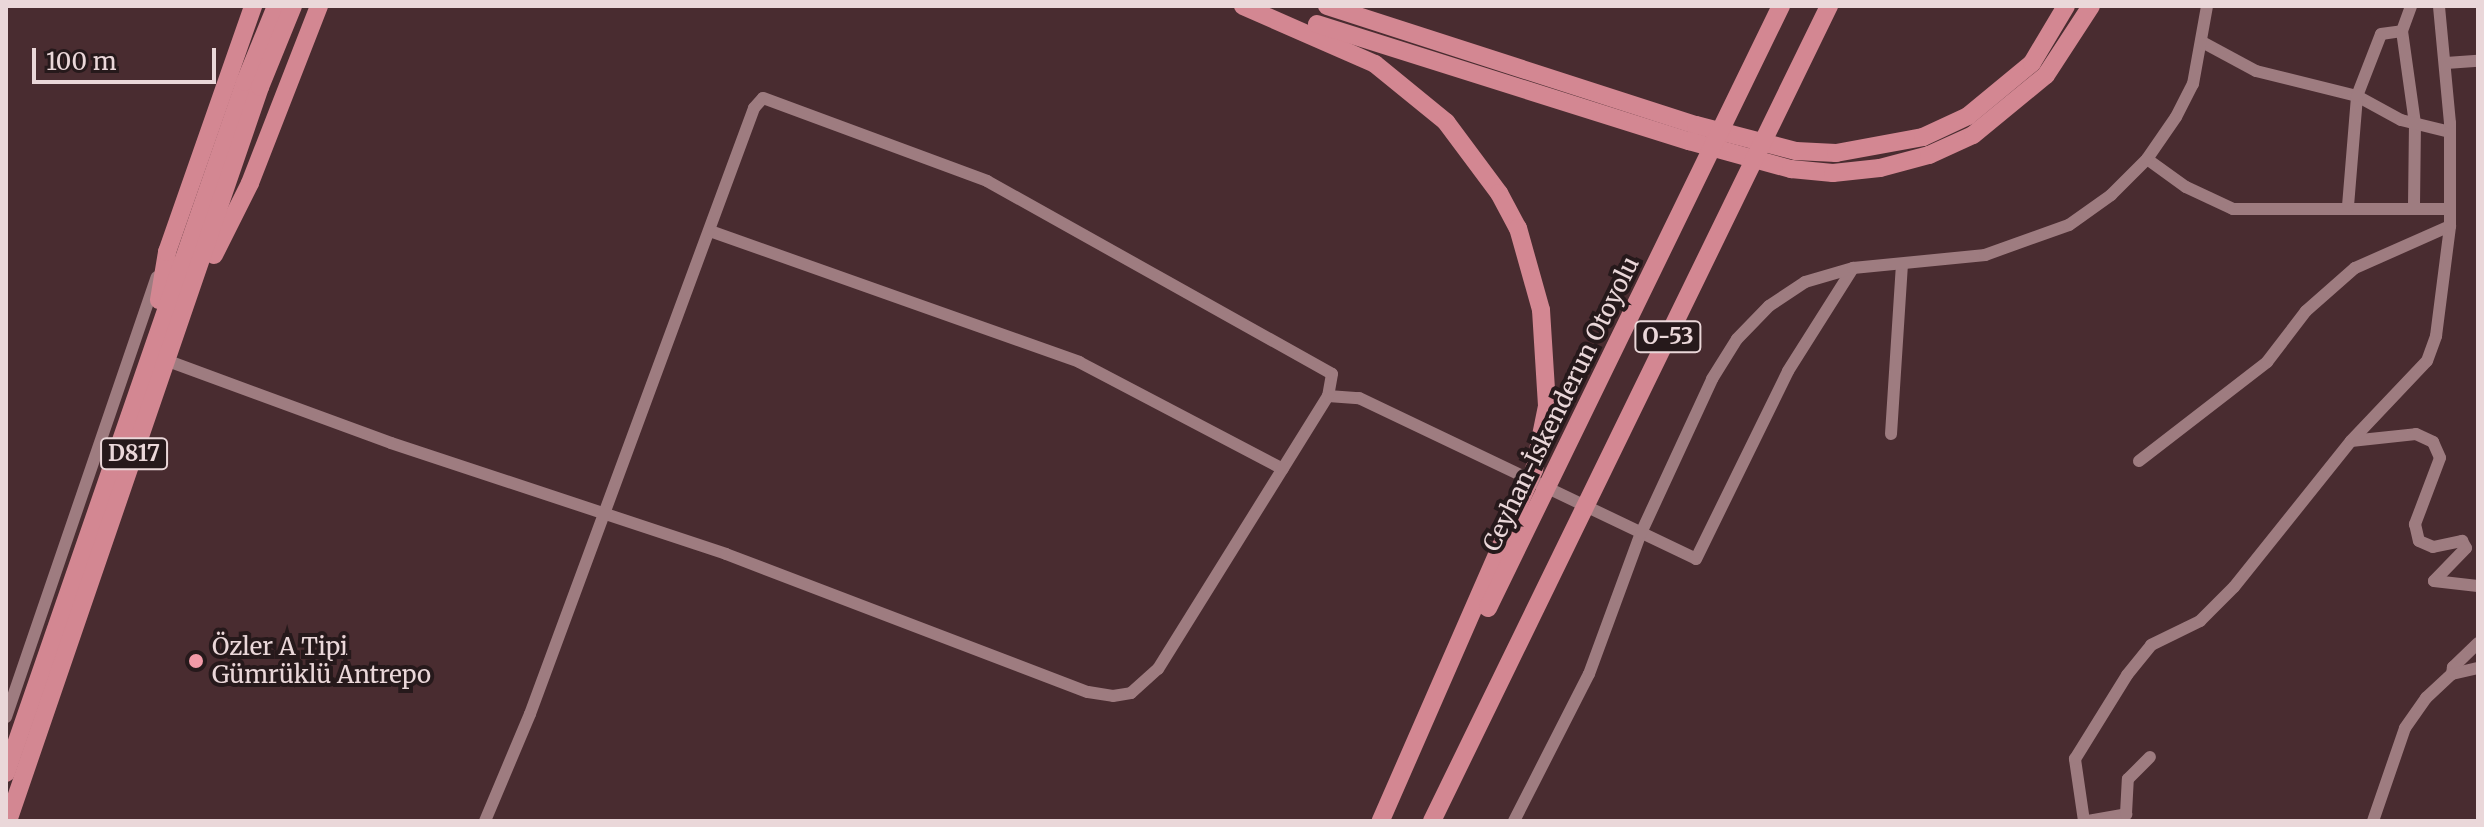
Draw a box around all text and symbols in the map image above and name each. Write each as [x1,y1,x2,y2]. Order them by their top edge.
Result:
scale bar [36,32,220,82]
text: 100 m [46,46,116,77]
street label: Ceyhan-İskenderun Otoyolu [1477,252,1645,556]
road number: O-53 [1634,319,1702,355]
road number: D817 [100,436,168,472]
place label: Özler A Tipi Gümrüklü Antrepo [212,633,431,689]
marker: Özler A Tipi Gümrüklü Antrepo [187,652,205,670]

